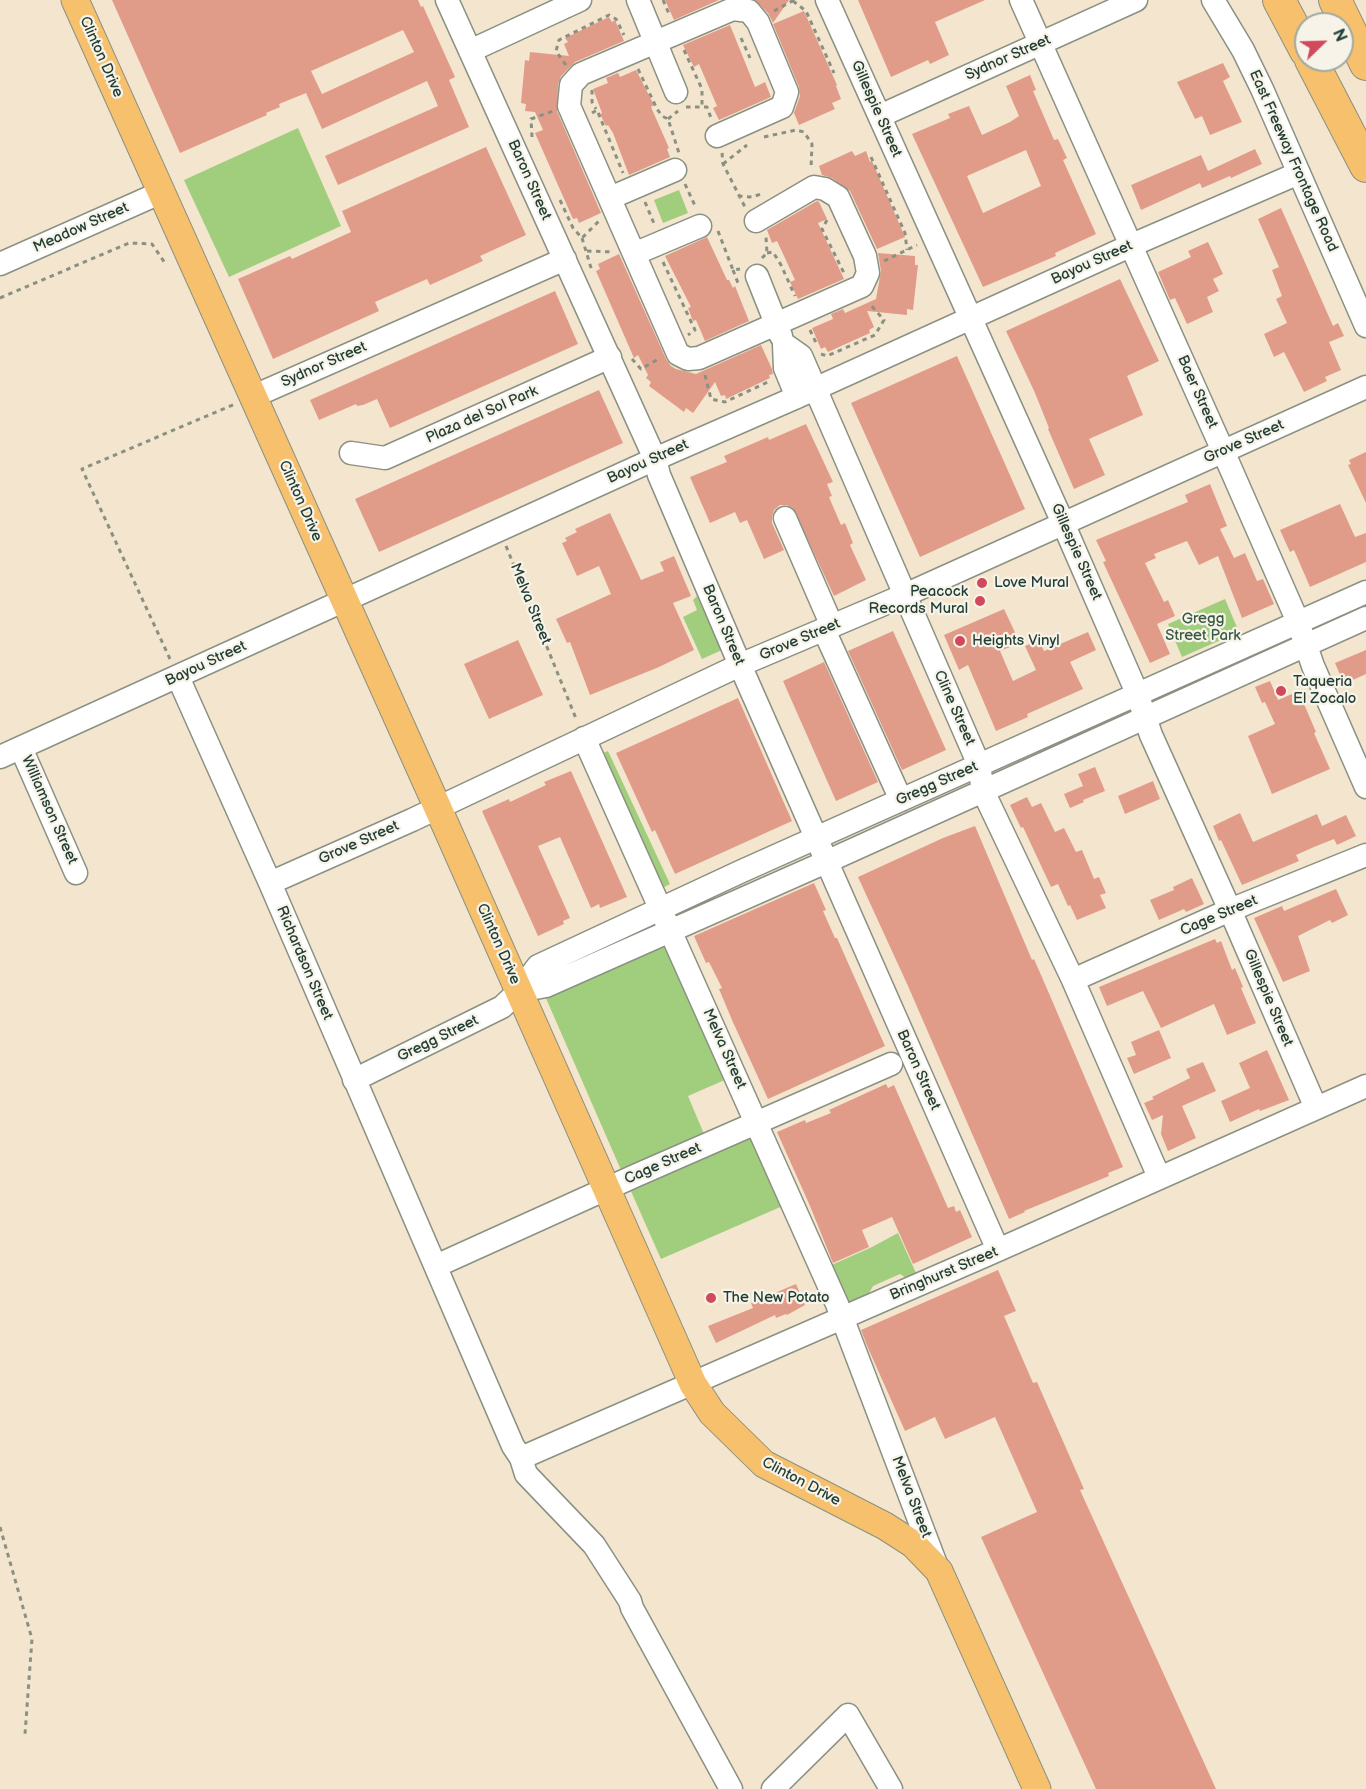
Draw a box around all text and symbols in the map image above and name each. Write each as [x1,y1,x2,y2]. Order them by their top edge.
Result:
north arrow [1294,12,1354,72]
street label: Clinton Drive [75,14,127,100]
text: N [1328,26,1350,45]
street label: Sydnor Street [962,31,1054,85]
street label: Gillespie Street [847,58,905,160]
street label: East Freeway Frontage Road [1245,67,1341,255]
street label: Baron Street [503,137,555,223]
street label: Meadow Street [30,199,132,257]
street label: Bayou Street [1049,237,1135,289]
street label: Sydnor Street [278,338,370,392]
street label: Baer Street [1173,353,1221,431]
street label: Plaza del Sol Park [423,382,541,448]
street label: Grove Street [1201,416,1287,468]
street label: Bayou Street [605,436,691,488]
street label: Clinton Drive [274,458,326,544]
street label: Gillespie Street [1047,501,1105,603]
street label: Melva Street [506,561,554,647]
place label: Love Mural [994,574,1069,592]
marker: Love Mural [975,576,989,590]
street label: Baron Street [698,582,748,668]
place label: Peacock Records Mural [869,583,968,618]
marker: Peacock Records Mural [973,594,987,608]
park label: Gregg Street Park [1165,610,1241,645]
street label: Grove Street [757,615,843,665]
place label: Heights Vinyl [972,632,1060,650]
marker: Heights Vinyl [953,634,967,648]
street label: Bayou Street [163,637,249,691]
street label: Cline Street [929,668,979,748]
place label: Taqueria El Zocalo [1293,673,1356,708]
marker: Taqueria El Zocalo [1274,684,1288,698]
street label: Williamson Street [17,753,81,867]
street label: Gregg Street [893,758,981,810]
street label: Grove Street [316,817,402,869]
street label: Cage Street [1178,892,1260,940]
street label: Clinton Drive [472,901,524,987]
street label: Richardson Street [272,903,336,1023]
street label: Gillespie Street [1239,947,1297,1049]
street label: Melva Street [698,1006,750,1092]
street label: Gregg Street [395,1012,481,1066]
street label: Baron Street [892,1027,944,1113]
street label: Cage Street [622,1139,704,1189]
street label: Bringhurst Street [887,1243,1001,1305]
place label: The New Potato [723,1289,830,1307]
marker: The New Potato [704,1291,718,1305]
street label: Clinton Drive [759,1454,843,1510]
street label: Melva Street [887,1454,935,1540]

